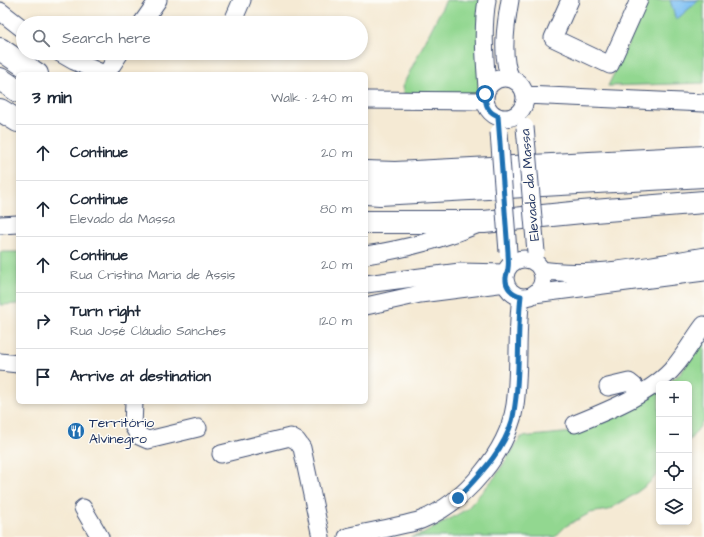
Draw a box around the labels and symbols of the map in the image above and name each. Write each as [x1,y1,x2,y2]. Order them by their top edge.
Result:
route start [476,85,494,103]
street label: Elevado da Massa [515,128,545,242]
place label: Território Alvinegro [89,413,154,449]
restaurant icon: Território Alvinegro [66,421,86,441]
route end [449,489,467,507]

